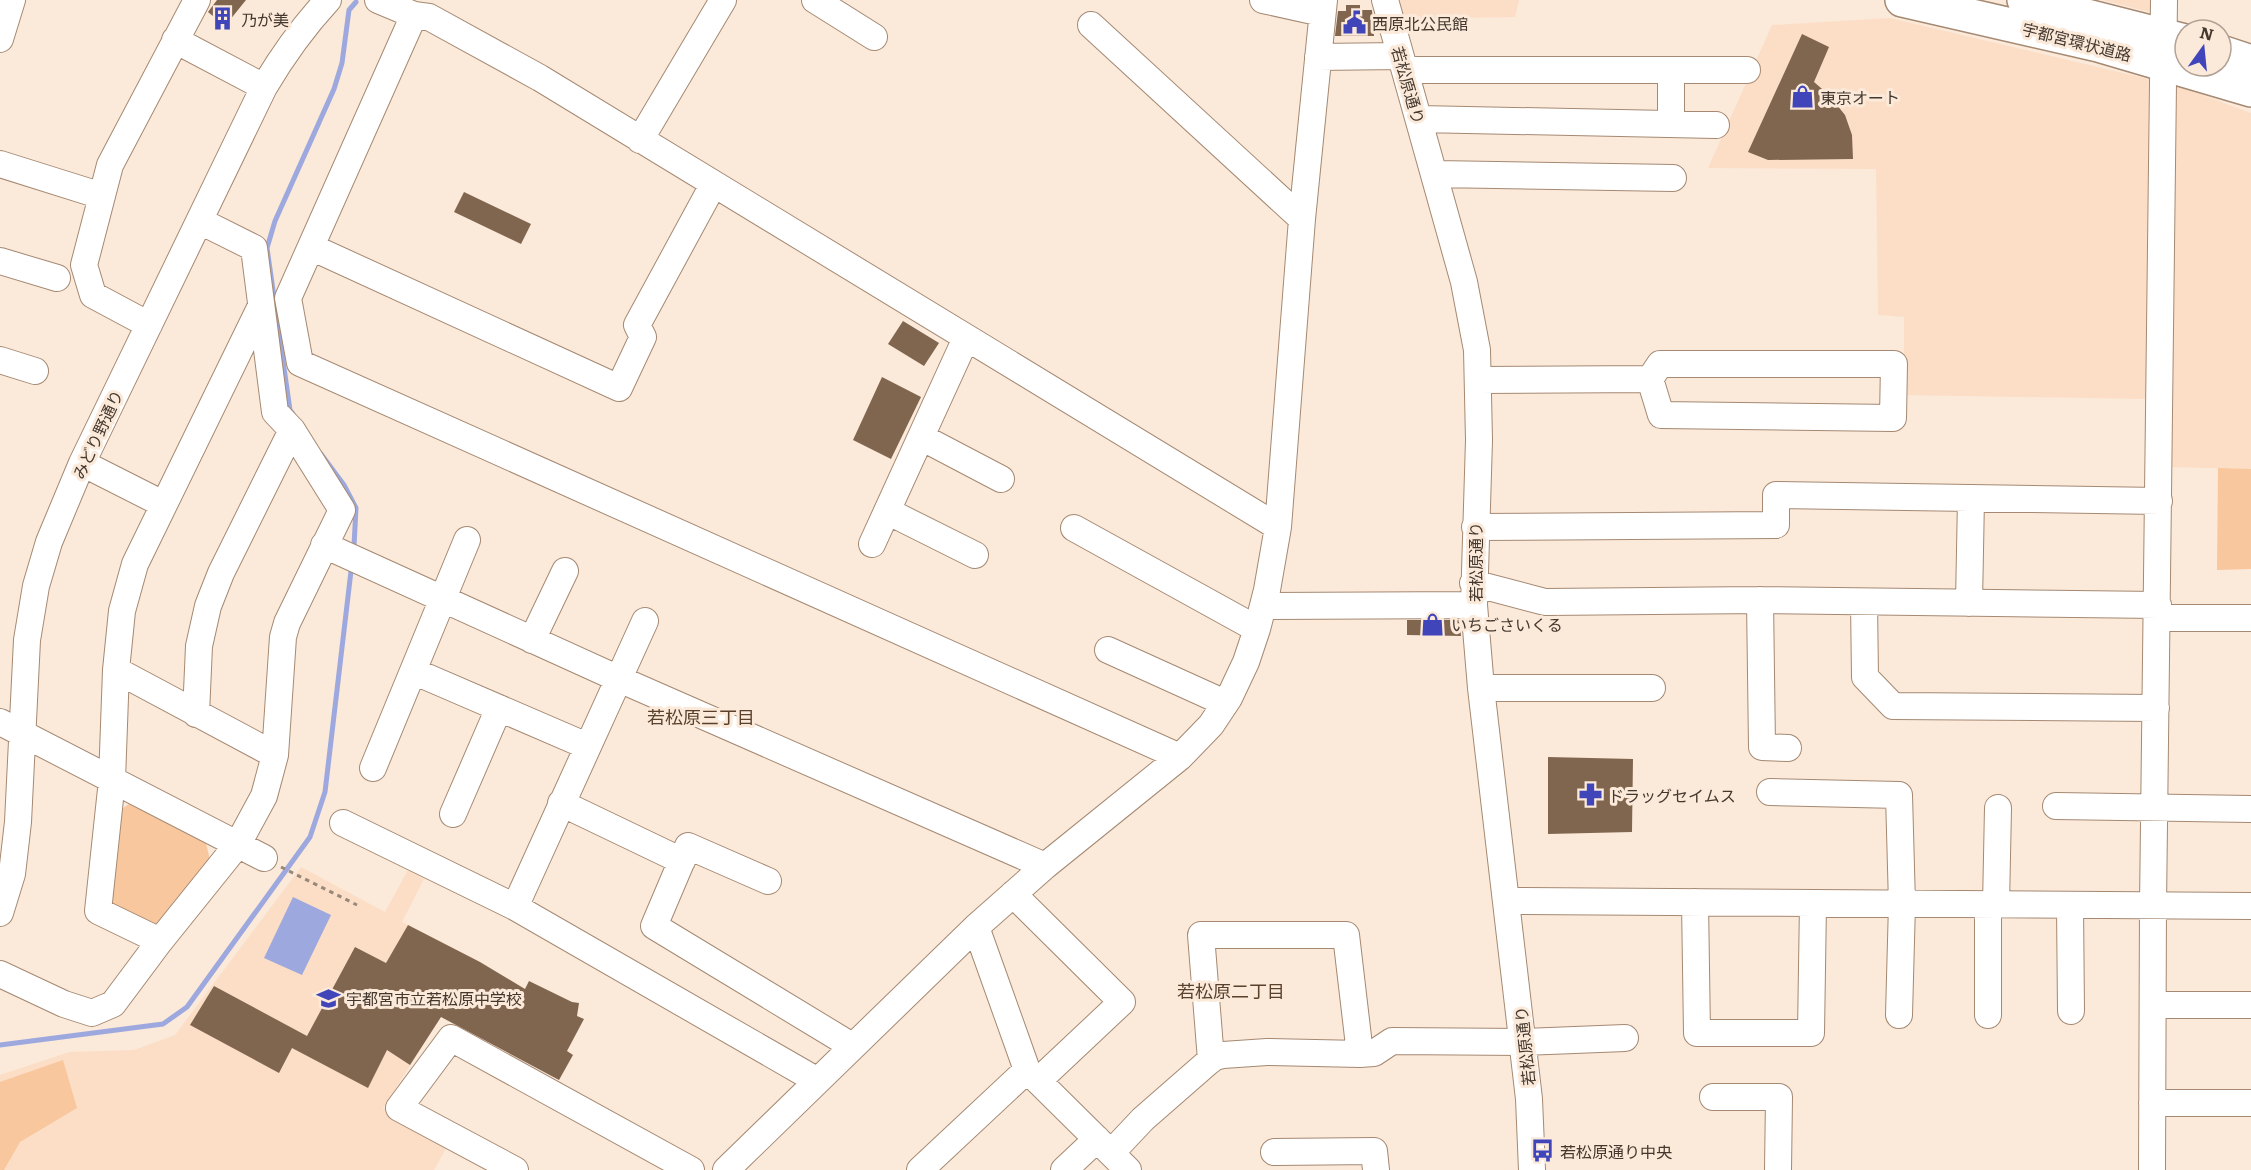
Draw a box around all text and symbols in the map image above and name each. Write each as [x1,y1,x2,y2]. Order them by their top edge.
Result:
building icon: 乃が美 [210,6,236,32]
place label: 乃が美 [241,7,289,31]
public building icon: 西原北公民館 [1341,10,1367,36]
place label: 西原北公民館 [1372,11,1468,35]
street label: 宇都宮環状道路 [2020,16,2134,66]
north arrow [2173,18,2233,78]
text: N [2198,19,2217,46]
street label: 若松原通り [1386,43,1432,127]
shop icon: 東京オート [1789,84,1815,110]
place label: 東京オート [1820,85,1900,109]
street label: みどり野通り [66,385,128,483]
street label: 若松原通り [1463,522,1487,602]
shop icon: いちごさいくる [1420,611,1446,637]
place label: いちごさいくる [1451,612,1563,636]
district label: 若松原三丁目 [647,703,755,730]
pharmacy icon: ドラッグセイムス [1577,782,1603,808]
place label: ドラッグセイムス [1608,783,1736,807]
district label: 若松原二丁目 [1177,977,1285,1004]
school or university icon: 宇都宮市立若松原中学校 [315,985,341,1011]
place label: 宇都宮市立若松原中学校 [346,986,522,1010]
street label: 若松原通り [1508,1005,1540,1087]
bus stop icon: 若松原通り中央 [1529,1138,1555,1164]
place label: 若松原通り中央 [1560,1139,1672,1163]

